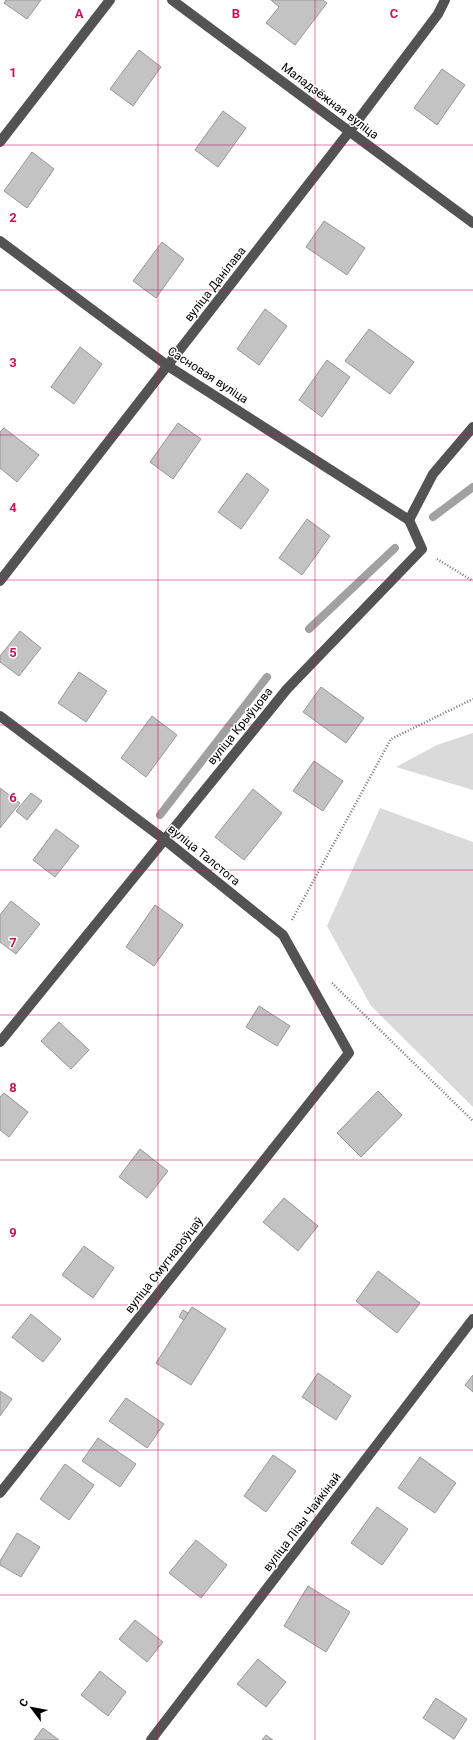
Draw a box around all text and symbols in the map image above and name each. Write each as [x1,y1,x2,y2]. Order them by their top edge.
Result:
text: A [75,6,84,21]
text: B [232,6,240,21]
text: C [390,6,399,21]
street label: Маладзёжная вуліца [279,60,381,142]
text: 1 [9,65,17,80]
text: 2 [9,210,17,225]
street label: вуліца Данілава [181,244,249,324]
street label: Сасновая вуліца [165,344,251,406]
text: 3 [9,355,17,370]
text: 4 [9,500,17,515]
text: 5 [9,645,17,660]
street label: вуліца Крыўцова [205,685,275,767]
text: 6 [9,790,17,805]
street label: вуліца Талстога [165,822,243,888]
text: 7 [9,935,17,950]
text: 8 [9,1080,17,1095]
street label: вуліца Смугнароўцаў [122,1214,206,1316]
text: 9 [9,1225,17,1240]
street label: вуліца Лізы Чайкінай [260,1470,344,1574]
north arrow [12,1688,52,1728]
text: С [17,1696,31,1709]

